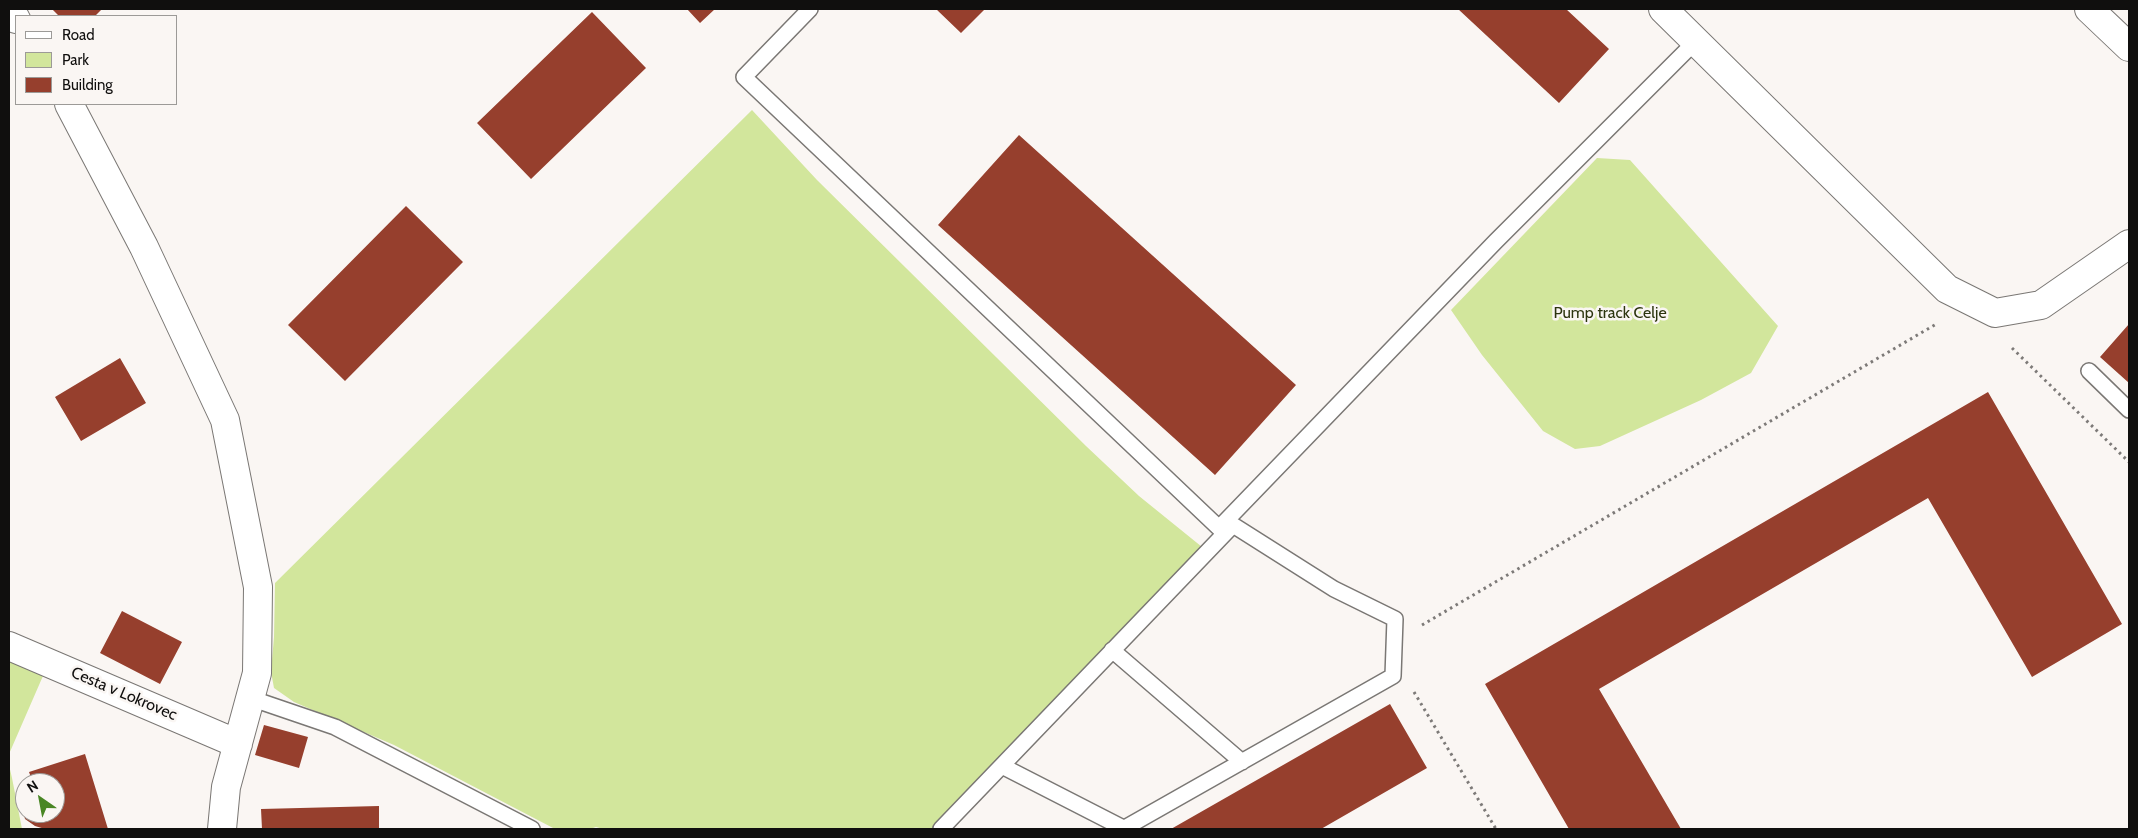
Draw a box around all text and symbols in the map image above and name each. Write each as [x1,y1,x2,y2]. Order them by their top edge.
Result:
legend [15,15,178,105]
text: Road [62,26,95,44]
text: Park [62,51,89,69]
text: Building [62,76,113,94]
park label: Pump track Celje [1553,303,1667,323]
street label: Cesta v Lokrovec [68,663,180,725]
north arrow [15,773,65,823]
text: N [23,776,41,797]

